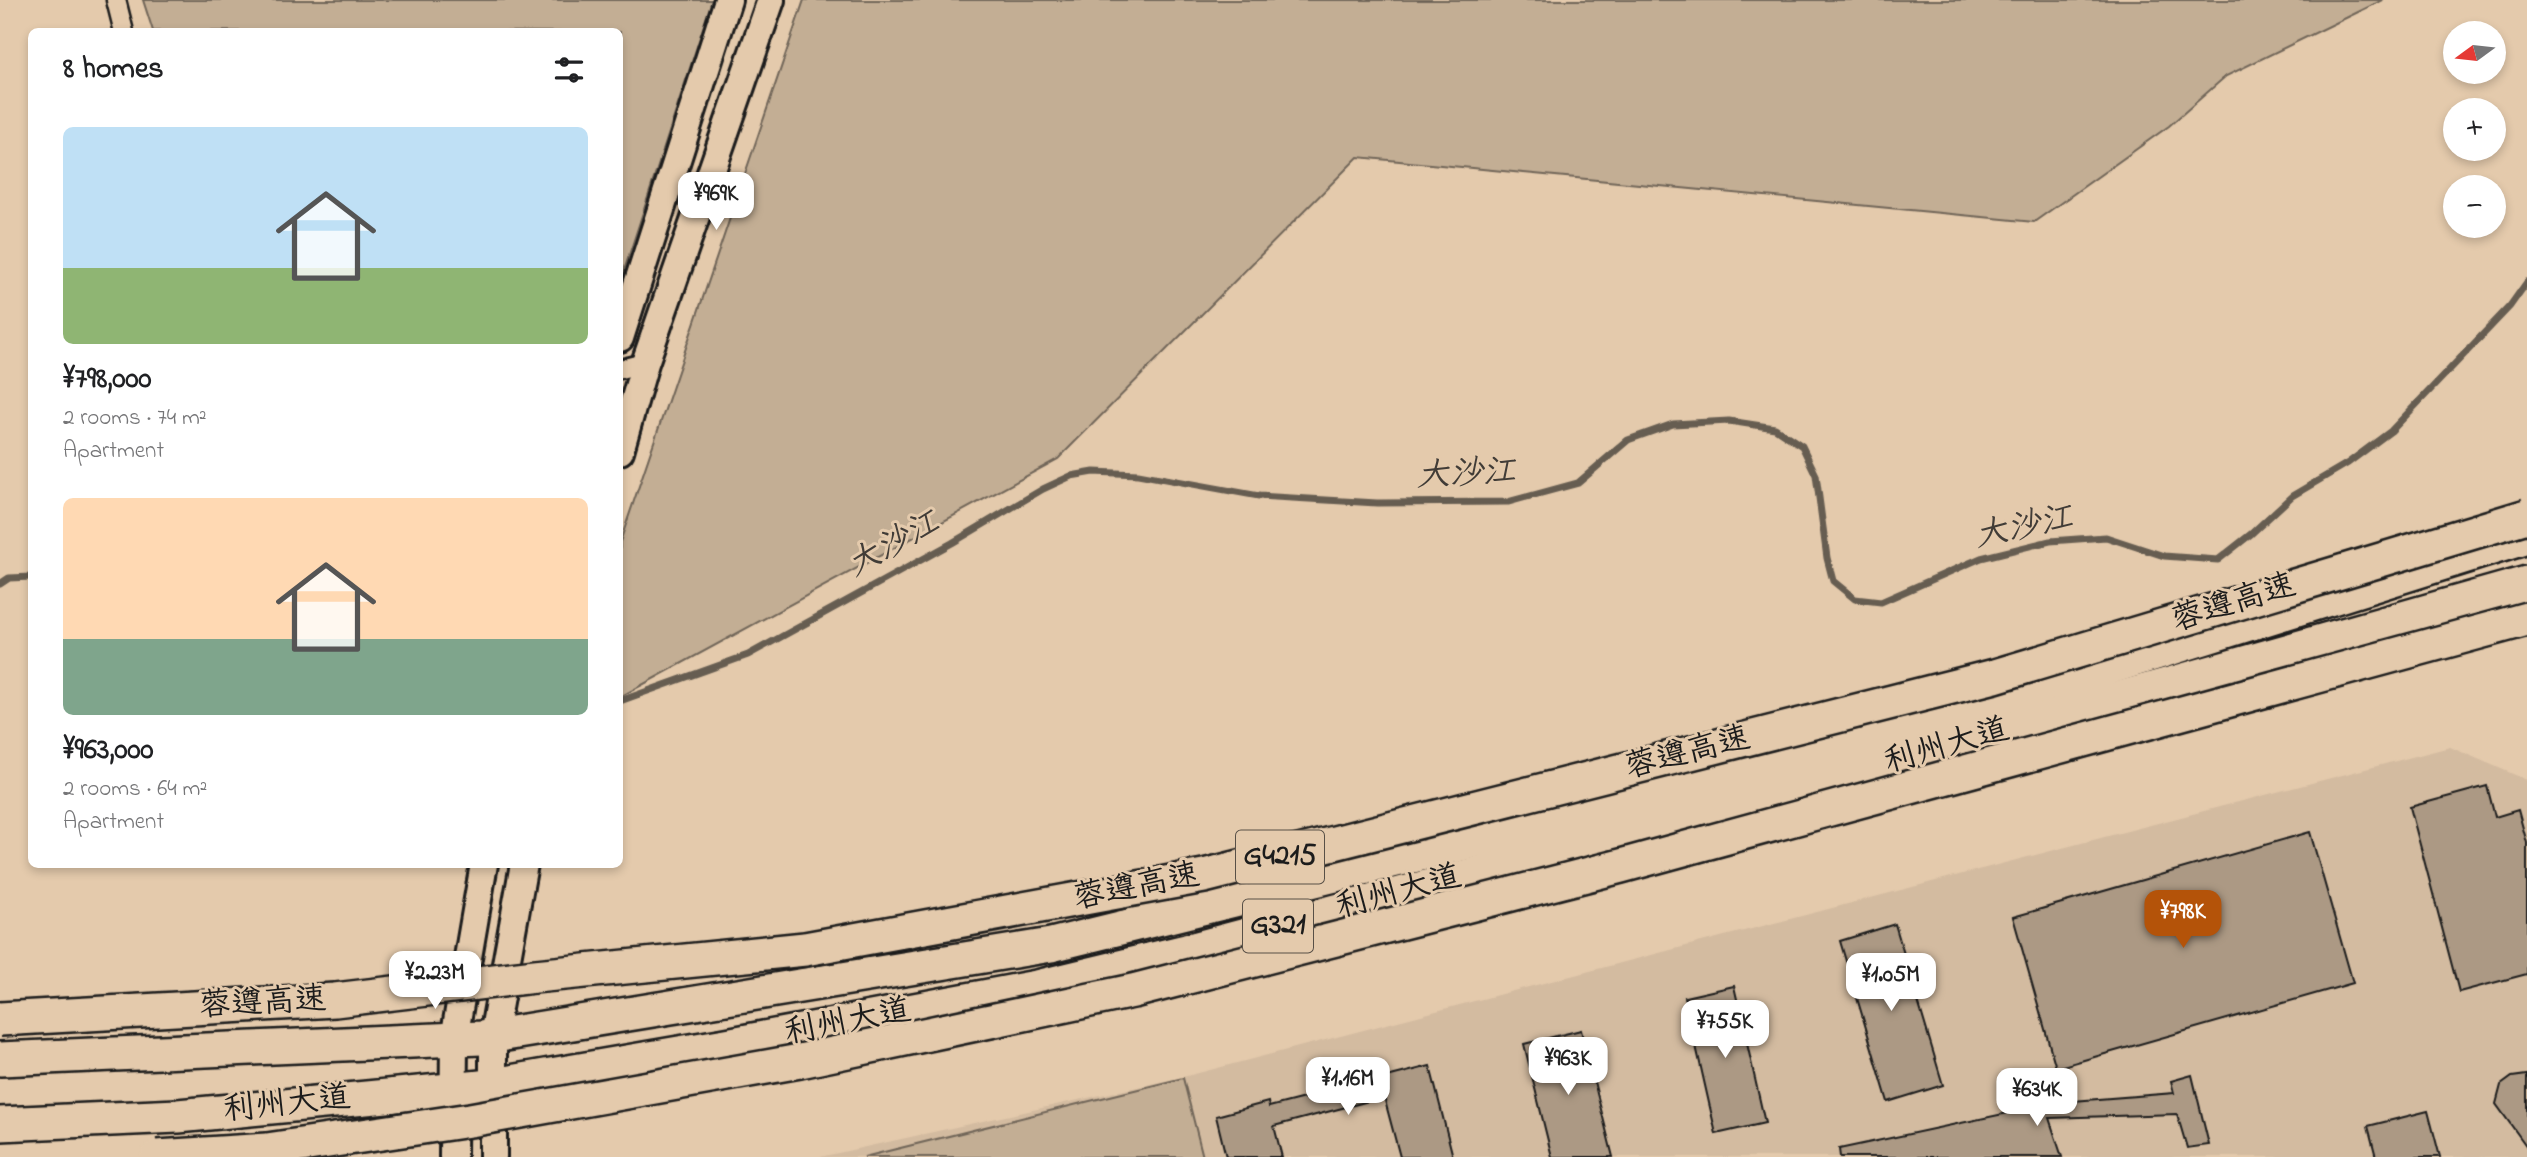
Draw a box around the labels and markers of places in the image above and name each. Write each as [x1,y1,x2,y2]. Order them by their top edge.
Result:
pin: ¥969K [667,173,765,232]
pin: ¥798K [2134,890,2232,950]
pin: ¥2.23M [378,951,492,1011]
pin: ¥1.05M [1834,954,1948,1013]
pin: ¥755K [1676,1000,1774,1060]
pin: ¥963K [1519,1038,1617,1097]
pin: ¥1.16M [1291,1058,1405,1117]
pin: ¥634K [1988,1068,2086,1128]

